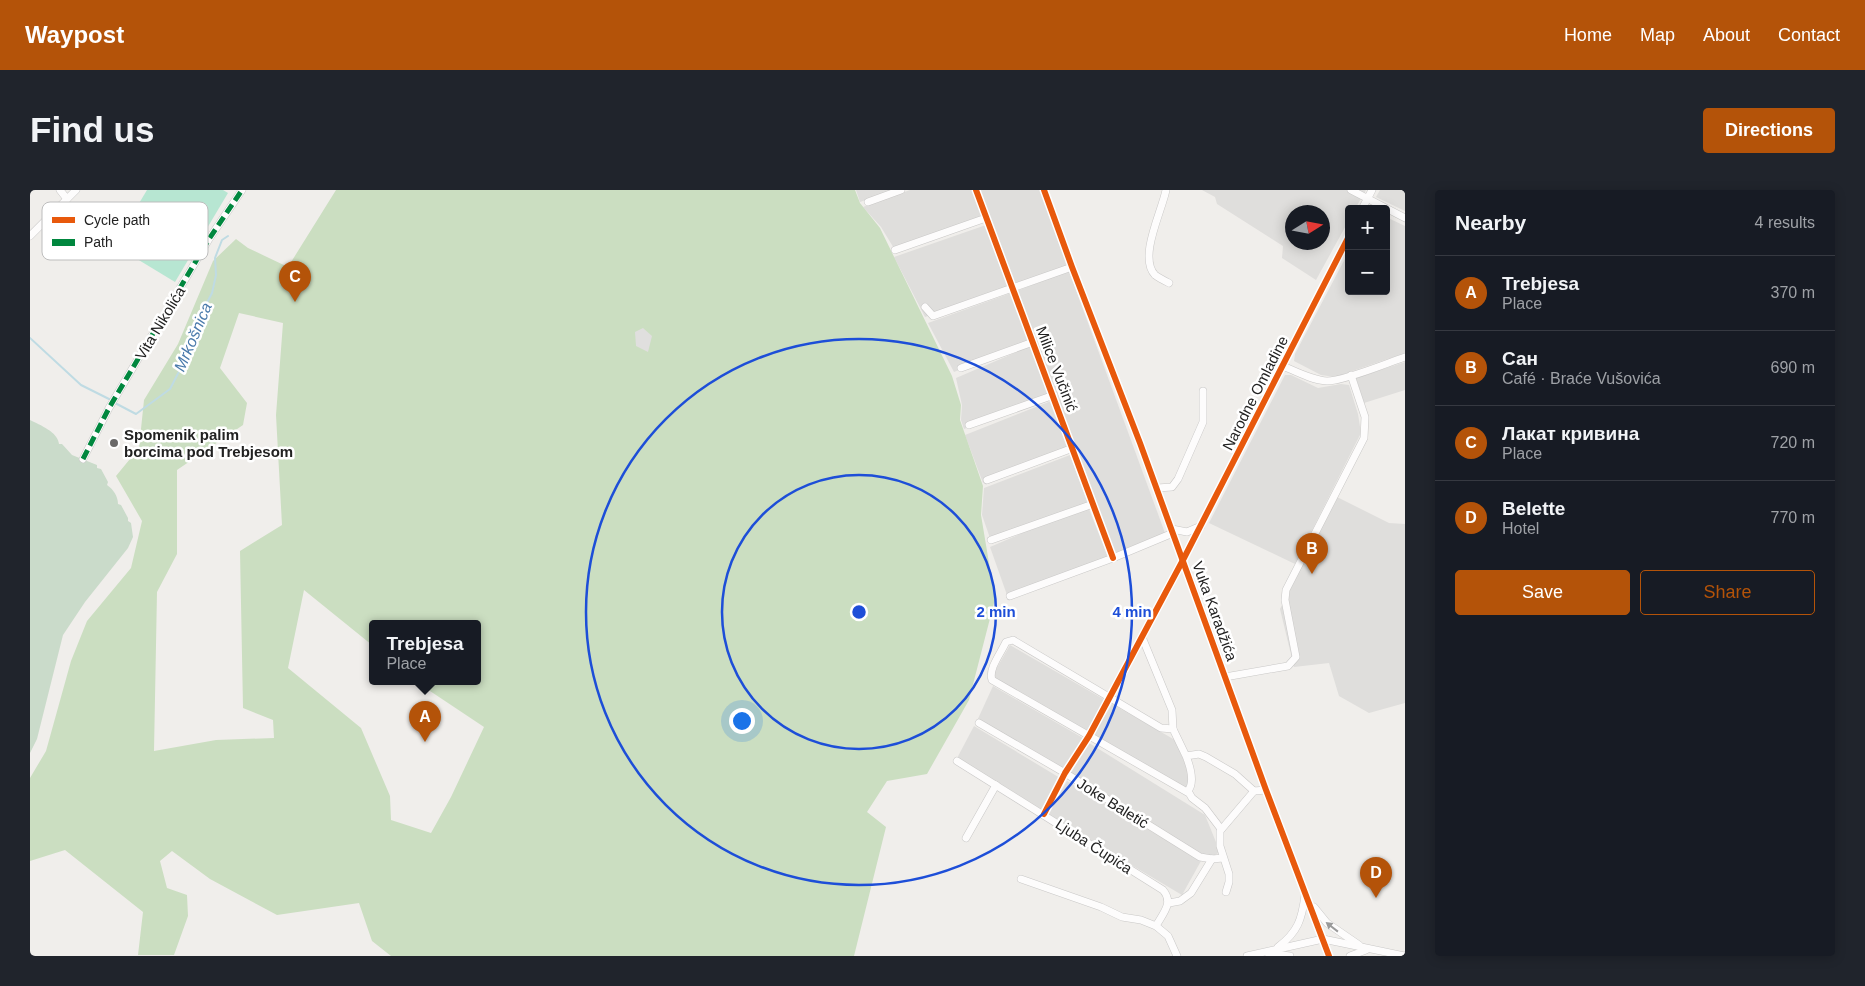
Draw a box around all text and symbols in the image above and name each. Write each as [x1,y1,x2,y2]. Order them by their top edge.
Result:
text: Waypost [25,21,124,48]
text: Home [1564,25,1612,45]
text: Map [1640,25,1675,45]
text: About [1703,25,1750,45]
text: Contact [1778,25,1840,45]
button: Directions [1703,108,1835,153]
text: Find us [30,110,154,149]
legend [42,202,208,260]
north arrow [1285,205,1330,250]
map controls [1345,205,1390,295]
button: + [1345,205,1390,250]
text: Nearby [1455,211,1526,234]
text: Cycle path [84,212,150,228]
text: 4 results [1755,214,1815,231]
text: Path [84,234,113,250]
button: − [1345,250,1390,295]
pin: C [279,261,311,302]
text: Trebjesa [1502,273,1579,294]
street label: Vita Nikolića [132,283,189,363]
text: A [1465,284,1477,301]
text: 370 m [1771,284,1815,301]
text: Place [1502,295,1542,312]
water label: Mrkošnica [171,300,215,374]
street label: Milice Vučinić [1033,324,1081,415]
street label: Narodne Omladine [1219,333,1291,453]
text: Сан [1502,348,1538,369]
text: B [1465,359,1477,376]
text: 690 m [1771,359,1815,376]
text: Café · Braće Vušovića [1502,370,1661,387]
text: Лакат кривина [1502,423,1639,444]
place label: Spomenik palim borcima pod Trebjesom [124,426,293,460]
text: C [1465,434,1477,451]
text: 720 m [1771,434,1815,451]
marker: Spomenik palim borcima pod Trebjesom [108,437,120,449]
text: Place [1502,445,1542,462]
text: Belette [1502,498,1565,519]
text: D [1465,509,1477,526]
text: 770 m [1771,509,1815,526]
text: Hotel [1502,520,1539,537]
pin: B [1296,533,1328,574]
street label: Vuka Karadžića [1189,559,1241,664]
button: Save [1455,570,1630,615]
button: Share [1640,570,1815,615]
centre of rings [850,603,868,621]
text: 2 min [976,603,1016,620]
text: 4 min [1112,603,1152,620]
popup [369,620,481,685]
text: Trebjesa [386,633,464,654]
text: Place [386,655,426,672]
pin: A [409,701,441,742]
your location [729,708,755,734]
street label: Joke Baletić [1074,774,1152,832]
street label: Ljuba Čupića [1053,815,1136,877]
pin: D [1360,857,1392,898]
one-way arrow [1326,921,1339,932]

